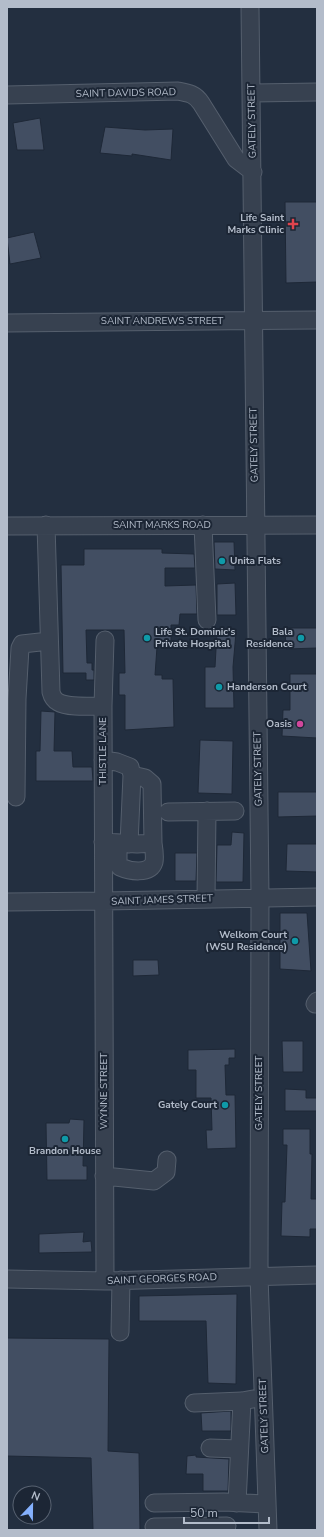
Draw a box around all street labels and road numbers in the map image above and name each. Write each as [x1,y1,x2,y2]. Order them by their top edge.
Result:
street label: GATELY STREET [244,84,260,158]
street label: SAINT DAVIDS ROAD [76,85,176,101]
street label: SAINT ANDREWS STREET [101,314,223,328]
street label: GATELY STREET [246,408,262,482]
street label: SAINT MARKS ROAD [113,518,211,532]
street label: THISTLE LANE [96,717,110,785]
street label: GATELY STREET [250,732,266,806]
street label: SAINT JAMES STREET [111,891,213,909]
street label: WYNNE STREET [97,1053,111,1129]
street label: GATELY STREET [252,1056,266,1130]
street label: SAINT GEORGES ROAD [107,1270,217,1288]
street label: GATELY STREET [256,1378,272,1454]

